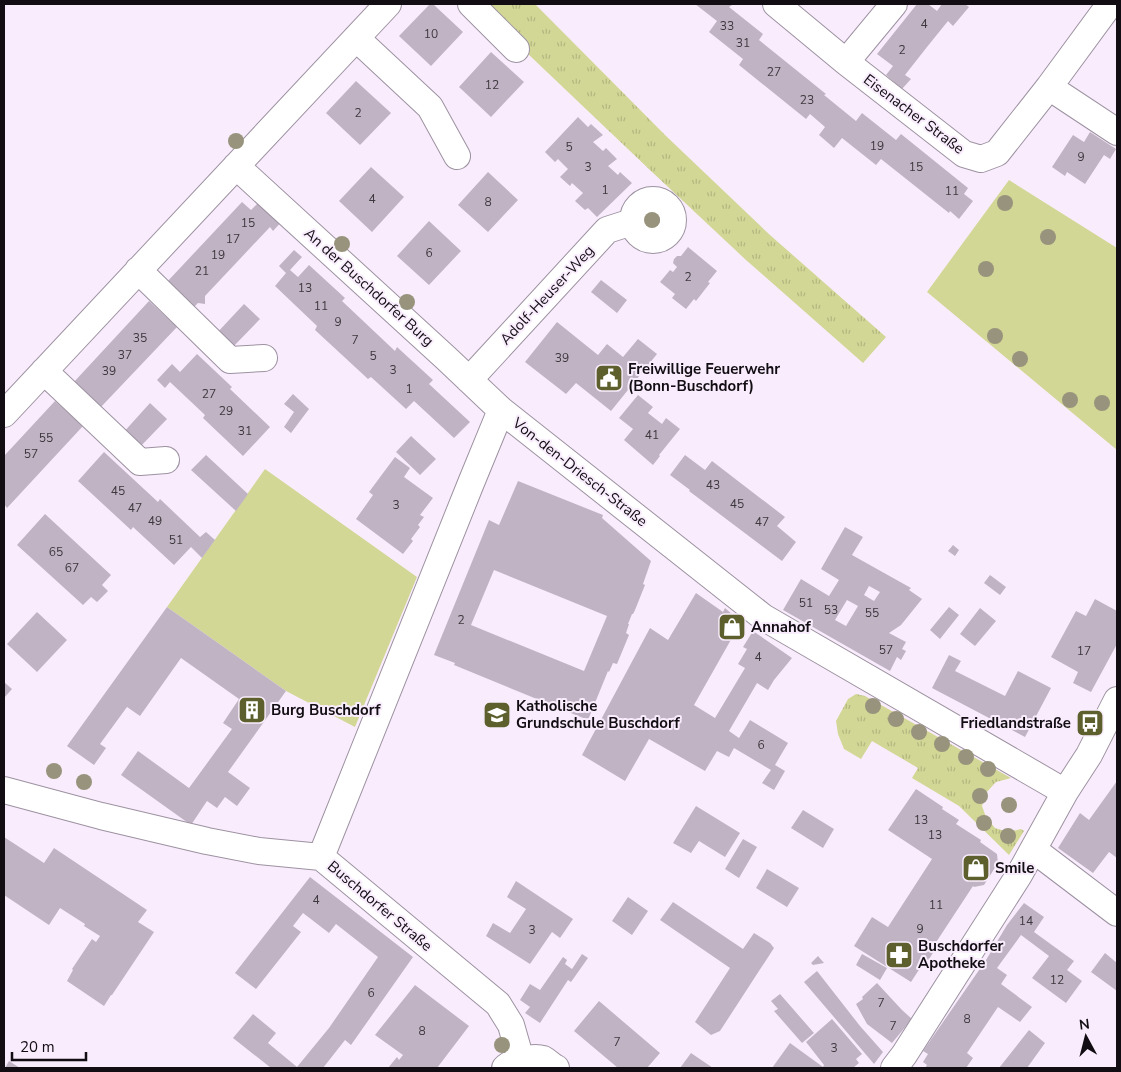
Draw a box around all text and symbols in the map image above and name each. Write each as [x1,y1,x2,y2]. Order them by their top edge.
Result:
house number: 4 [920,16,928,32]
house number: 33 [720,18,734,34]
house number: 10 [424,26,438,42]
house number: 31 [736,35,750,51]
house number: 2 [898,42,906,58]
house number: 27 [767,64,781,80]
street label: Eisenacher Straße [859,69,969,159]
house number: 12 [485,77,499,93]
house number: 23 [800,92,814,108]
house number: 2 [354,105,362,121]
house number: 19 [870,138,884,154]
house number: 5 [565,139,573,155]
house number: 9 [1077,149,1085,165]
house number: 3 [584,159,592,175]
house number: 15 [909,159,923,175]
house number: 1 [601,182,609,198]
house number: 11 [945,183,959,199]
house number: 4 [368,191,376,207]
house number: 8 [484,194,492,210]
house number: 15 [241,215,255,231]
street label: An der Buschdorfer Burg [300,223,438,351]
house number: 17 [226,231,240,247]
street label: Adolf-Heuser-Weg [495,241,599,349]
house number: 6 [425,245,433,261]
house number: 19 [211,247,225,263]
house number: 21 [195,263,209,279]
house number: 2 [684,269,692,285]
house number: 13 [298,280,312,296]
house number: 11 [314,298,328,314]
house number: 9 [334,314,342,330]
house number: 35 [133,330,147,346]
house number: 7 [351,332,359,348]
house number: 37 [118,347,132,363]
house number: 5 [369,348,377,364]
house number: 39 [555,350,569,366]
place label: Freiwillige Feuerwehr (Bonn-Buschdorf) [628,359,780,396]
house number: 3 [389,362,397,378]
house number: 39 [102,363,116,379]
public building icon: Freiwillige Feuerwehr (Bonn-Buschdorf) [594,363,624,393]
house number: 1 [405,381,413,397]
house number: 27 [202,386,216,402]
house number: 29 [219,403,233,419]
street label: Von-den-Driesch-Straße [508,412,652,531]
house number: 31 [238,423,252,439]
house number: 41 [645,427,659,443]
house number: 55 [39,430,53,446]
house number: 57 [24,446,38,462]
house number: 43 [706,477,720,493]
house number: 45 [111,483,125,499]
house number: 45 [730,496,744,512]
house number: 3 [392,497,400,513]
house number: 47 [128,500,142,516]
house number: 49 [148,513,162,529]
house number: 47 [755,514,769,530]
house number: 51 [169,532,183,548]
house number: 65 [49,544,63,560]
house number: 67 [65,560,79,576]
house number: 51 [799,595,813,611]
house number: 53 [824,602,838,618]
house number: 55 [865,605,879,621]
house number: 2 [457,612,465,628]
shop icon: Annahof [717,612,747,642]
place label: Annahof [751,617,811,637]
house number: 57 [879,642,893,658]
house number: 17 [1077,643,1091,659]
house number: 4 [754,649,762,665]
building icon: Burg Buschdorf [237,695,267,725]
place label: Katholische Grundschule Buschdorf [516,696,680,733]
place label: Burg Buschdorf [271,700,381,720]
school or university icon: Katholische Grundschule Buschdorf [482,700,512,730]
bus stop icon: Friedlandstraße [1075,708,1105,738]
place label: Friedlandstraße [960,713,1071,733]
house number: 6 [757,737,765,753]
house number: 13 [914,812,928,828]
house number: 13 [928,827,942,843]
shop icon: Smile [961,853,991,883]
street label: Buschdorfer Straße [323,856,437,956]
place label: Smile [995,858,1034,878]
house number: 4 [312,892,320,908]
house number: 11 [929,897,943,913]
house number: 14 [1019,913,1033,929]
house number: 9 [916,921,924,937]
house number: 3 [528,922,536,938]
place label: Buschdorfer Apotheke [918,936,1004,973]
pharmacy icon: Buschdorfer Apotheke [884,940,914,970]
house number: 12 [1050,972,1064,988]
house number: 6 [367,985,375,1001]
house number: 7 [877,995,885,1011]
house number: 8 [963,1011,971,1027]
north arrow [1061,1012,1111,1062]
text: N [1078,1015,1091,1035]
house number: 7 [889,1018,897,1034]
house number: 8 [418,1023,426,1039]
scale bar [12,1030,86,1062]
house number: 7 [613,1034,621,1050]
text: 20 m [20,1037,55,1057]
house number: 3 [830,1040,838,1056]

